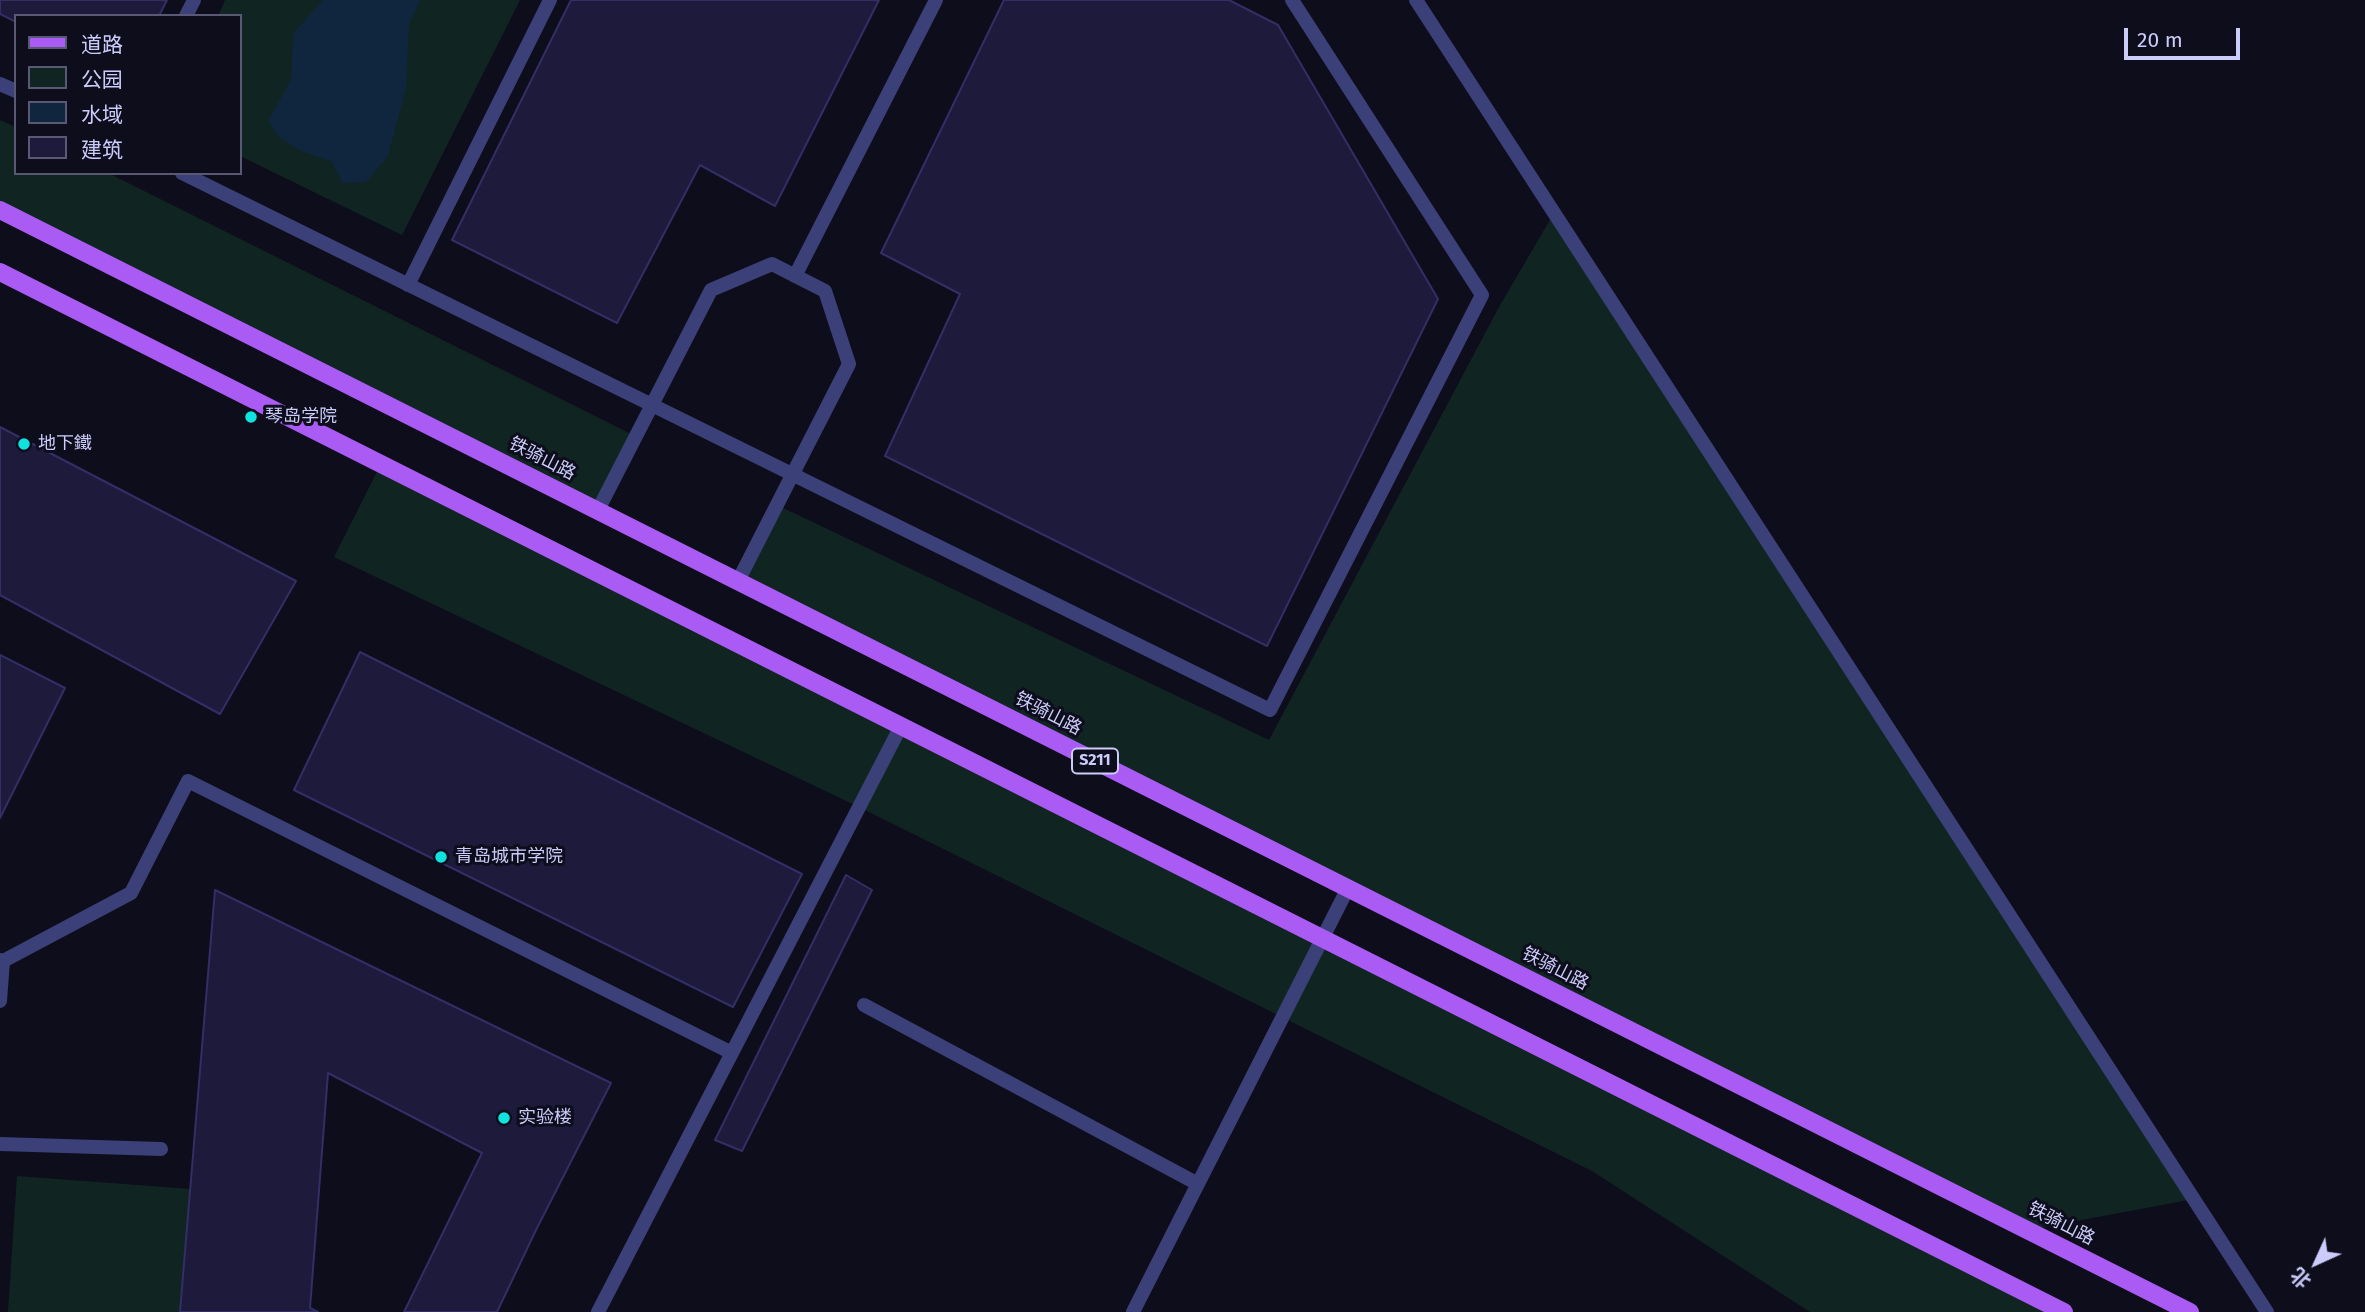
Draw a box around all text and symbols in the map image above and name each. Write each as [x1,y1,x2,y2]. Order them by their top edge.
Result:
legend [14,14,242,175]
scale bar [2127,14,2242,58]
text: 20 m [2137,27,2183,53]
text: 道路 [81,32,123,58]
text: 公园 [81,67,123,93]
text: 水域 [81,102,123,128]
text: 建筑 [81,137,123,163]
place label: 琴岛学院 [265,406,337,428]
marker: 琴岛学院 [243,409,259,425]
place label: 地下鐵 [38,433,92,455]
street label: 铁骑山路 [505,433,579,485]
marker: 地下鐵 [16,436,32,452]
street label: 铁骑山路 [1011,688,1085,740]
road number: S211 [1072,748,1118,774]
place label: 青岛城市学院 [455,846,563,868]
marker: 青岛城市学院 [433,849,449,865]
street label: 铁骑山路 [1518,943,1592,995]
place label: 实验楼 [518,1107,572,1129]
marker: 实验楼 [496,1110,512,1126]
street label: 铁骑山路 [2024,1198,2098,1250]
north arrow [2281,1228,2351,1298]
text: 北 [2286,1263,2316,1293]

